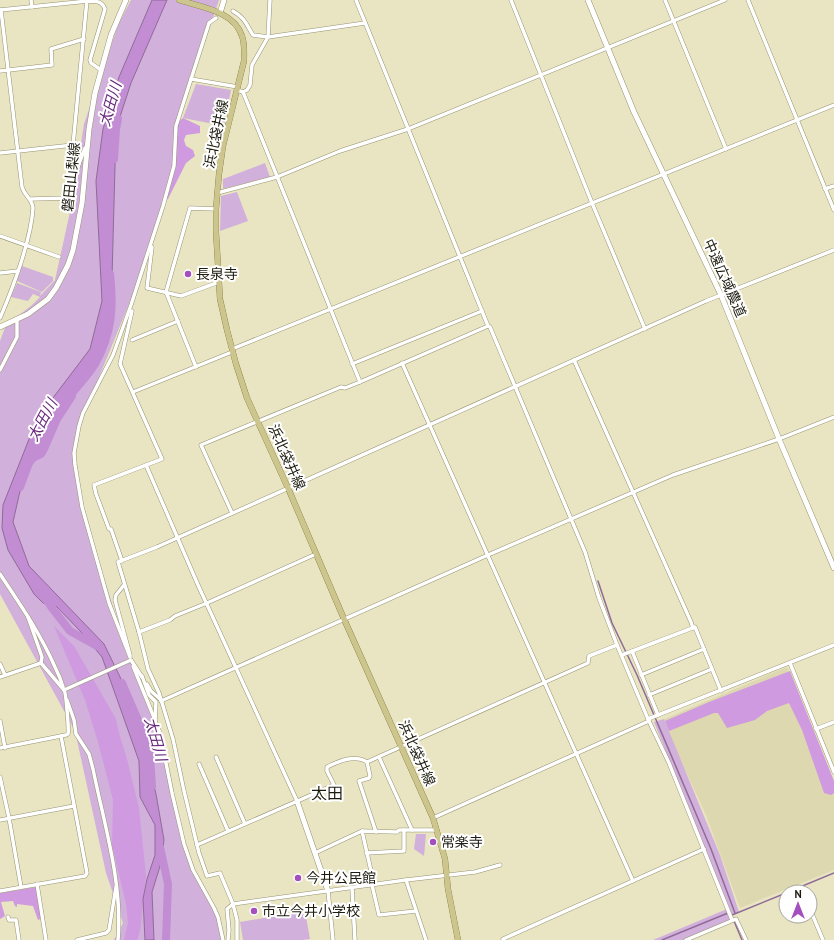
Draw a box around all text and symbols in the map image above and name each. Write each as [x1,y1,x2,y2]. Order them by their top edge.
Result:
water label: 太田川 [95,78,126,128]
street label: 浜北袋井線 [200,98,232,170]
street label: 磐田山梨線 [58,141,84,213]
street label: 中遠広域農道 [700,236,750,320]
place label: 長泉寺 [196,265,238,283]
marker: 長泉寺 [183,269,193,279]
water label: 太田川 [23,394,62,444]
street label: 浜北袋井線 [265,421,309,493]
water label: 太田川 [141,715,172,765]
street label: 浜北袋井線 [395,717,439,789]
district label: 太田 [311,783,343,803]
place label: 常楽寺 [441,833,483,851]
marker: 常楽寺 [428,837,438,847]
place label: 今井公民館 [306,869,376,887]
marker: 今井公民館 [293,873,303,883]
north arrow [778,884,818,924]
text: N [794,887,802,901]
place label: 市立今井小学校 [262,902,360,920]
marker: 市立今井小学校 [249,906,259,916]

